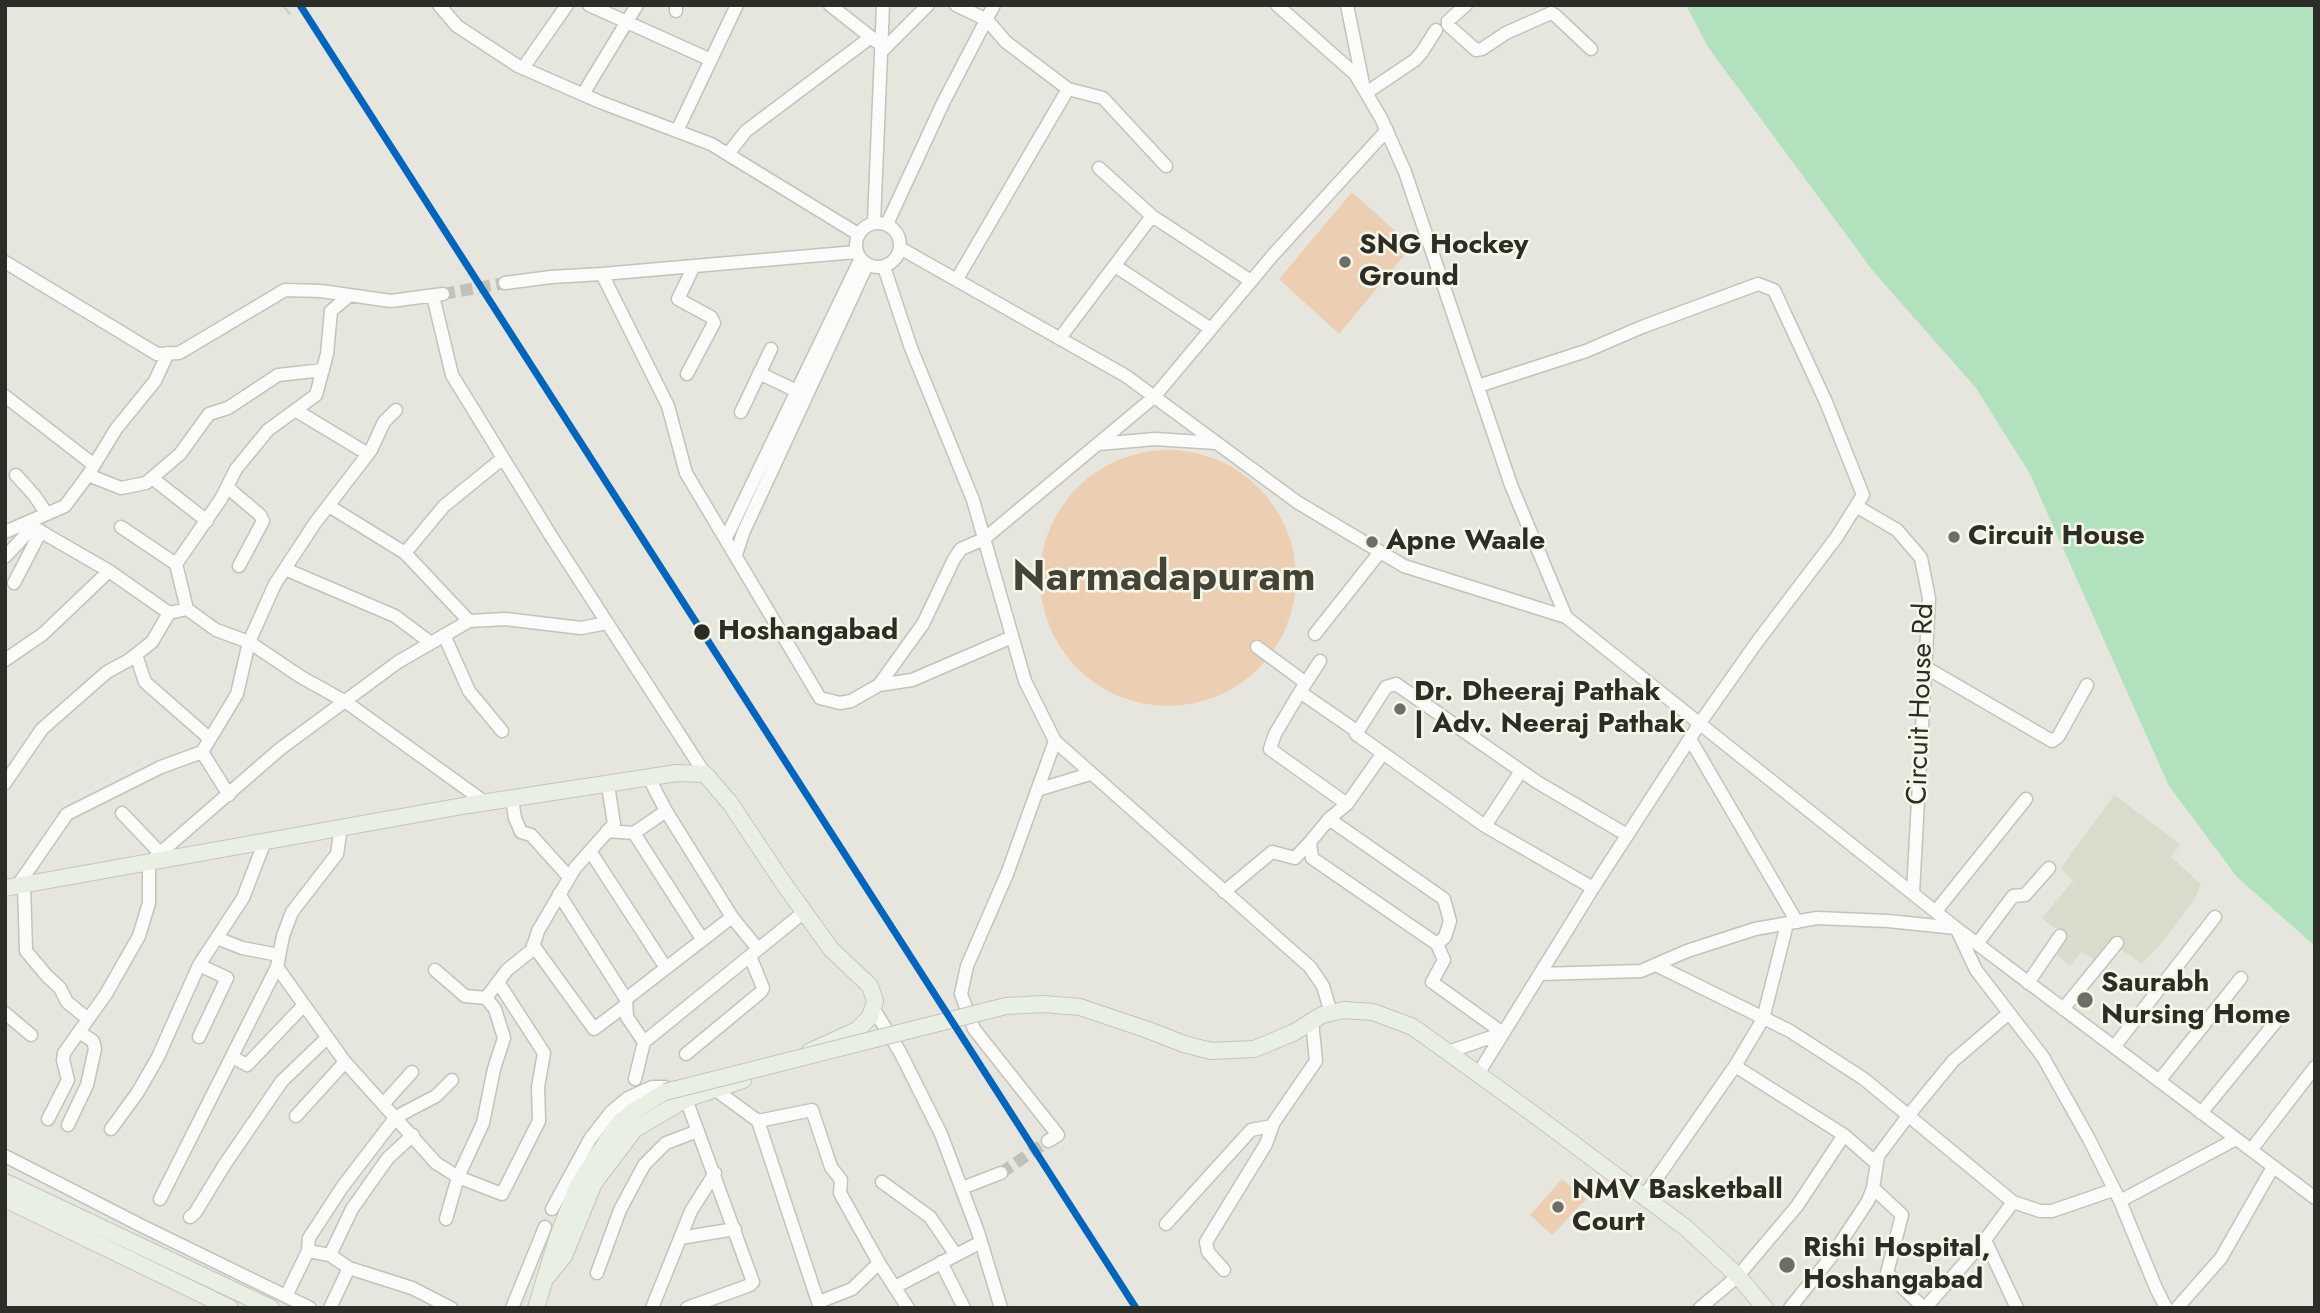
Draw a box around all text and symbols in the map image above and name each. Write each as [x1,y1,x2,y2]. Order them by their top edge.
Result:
place label: SNG Hockey Ground [1359,229,1528,295]
marker: SNG Hockey Ground [1337,254,1353,270]
place label: Circuit House [1968,520,2145,554]
place label: Apne Waale [1386,525,1545,559]
marker: Circuit House [1946,529,1962,545]
marker: Apne Waale [1364,534,1380,550]
district label: Narmadapuram [1012,555,1316,605]
street label: Circuit House Rd [1902,603,1942,805]
place label: Hoshangabad [718,615,898,649]
marker: Hoshangabad [692,622,712,642]
place label: Dr. Dheeraj Pathak | Adv. Neeraj Pathak [1414,676,1685,742]
marker: Dr. Dheeraj Pathak | Adv. Neeraj Pathak [1392,701,1408,717]
place label: Saurabh Nursing Home [2101,967,2290,1033]
marker: Saurabh Nursing Home [2075,990,2095,1010]
place label: NMV Basketball Court [1572,1174,1783,1240]
marker: NMV Basketball Court [1550,1199,1566,1215]
place label: Rishi Hospital, Hoshangabad [1803,1232,1991,1298]
marker: Rishi Hospital, Hoshangabad [1777,1255,1797,1275]

